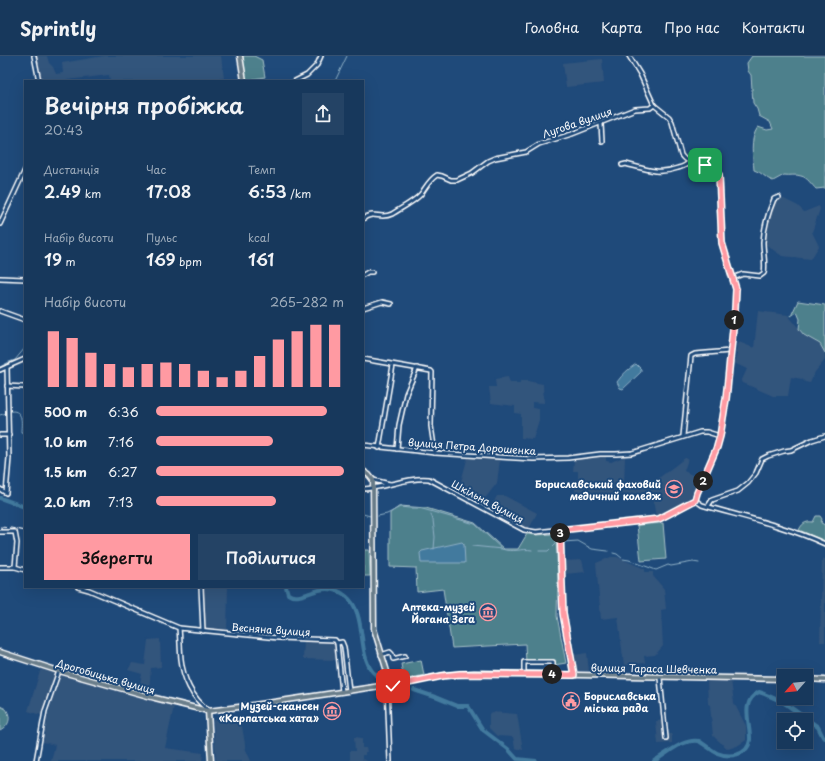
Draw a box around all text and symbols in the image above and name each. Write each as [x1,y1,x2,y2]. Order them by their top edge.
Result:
text: Sprintly [20,14,96,42]
text: Головна [525,17,579,38]
text: Карта [601,17,642,38]
text: Про нас [664,17,720,38]
text: Контакти [742,17,805,38]
text: Вечірня пробіжка [44,88,244,121]
button: share [302,93,344,135]
street label: Лугова вулиця [540,103,614,142]
text: 20:43 [44,120,83,139]
pin [688,148,722,182]
icon: arrive [694,154,716,176]
text: Дистанція [44,161,99,178]
text: Час [146,161,166,178]
text: Темп [248,161,276,178]
text: 2.49 [44,178,81,204]
text: 17:08 [146,178,191,204]
text: 6:53 [248,178,287,204]
text: km [81,185,101,202]
text: /km [287,185,311,202]
text: Набір висоти [44,229,114,246]
text: Пульс [146,229,177,246]
text: kcal [248,229,270,246]
text: 19 [44,246,62,272]
text: 169 [146,246,176,272]
text: 161 [248,246,274,272]
text: m [62,253,76,270]
text: bpm [176,253,202,270]
text: Набір висоти [44,292,126,311]
text: 265–282 m [270,292,344,311]
pin: 1 [724,310,744,330]
text: 1 [731,311,737,328]
text: 500 m [44,402,87,421]
text: 6:36 [108,402,139,421]
text: 1.0 km [44,432,87,451]
text: 7:16 [108,432,134,451]
street label: вулиця Петра Дорошенка [407,434,537,458]
text: 1.5 km [44,462,87,481]
text: 6:27 [108,462,137,481]
pin: 2 [693,471,713,491]
text: 2 [699,472,707,489]
street label: Шкільна вулиця [449,476,527,526]
place label: Бориславський фаховий медичний коледж [535,476,662,503]
school or university icon: Бориславський фаховий медичний коледж [664,479,684,499]
text: 2.0 km [44,492,91,511]
text: 7:13 [108,492,133,511]
pin: 3 [550,523,570,543]
text: 3 [556,524,564,541]
button: Зберегти [44,534,190,580]
button: Поділитися [198,534,344,580]
place label: Аптека-музей Йогана Зега [402,599,475,626]
museum icon: Аптека-музей Йогана Зега [478,602,498,622]
street label: Весняна вулиця [231,619,311,639]
street label: Дрогобицька вулиця [54,654,157,697]
street label: вулиця Тараса Шевченка [591,659,718,677]
pin: 4 [542,664,562,684]
text: 4 [548,665,556,682]
pin [376,669,410,703]
north arrow [777,669,813,705]
map controls [777,669,813,749]
icon: check [382,675,404,697]
place label: Бориславська міська рада [584,688,657,715]
public building icon: Бориславська міська рада [561,691,581,711]
place label: Музей-скансен «Карпатська хата» [219,698,319,725]
museum icon: Музей-скансен «Карпатська хата» [322,701,342,721]
button: locate [777,713,813,749]

